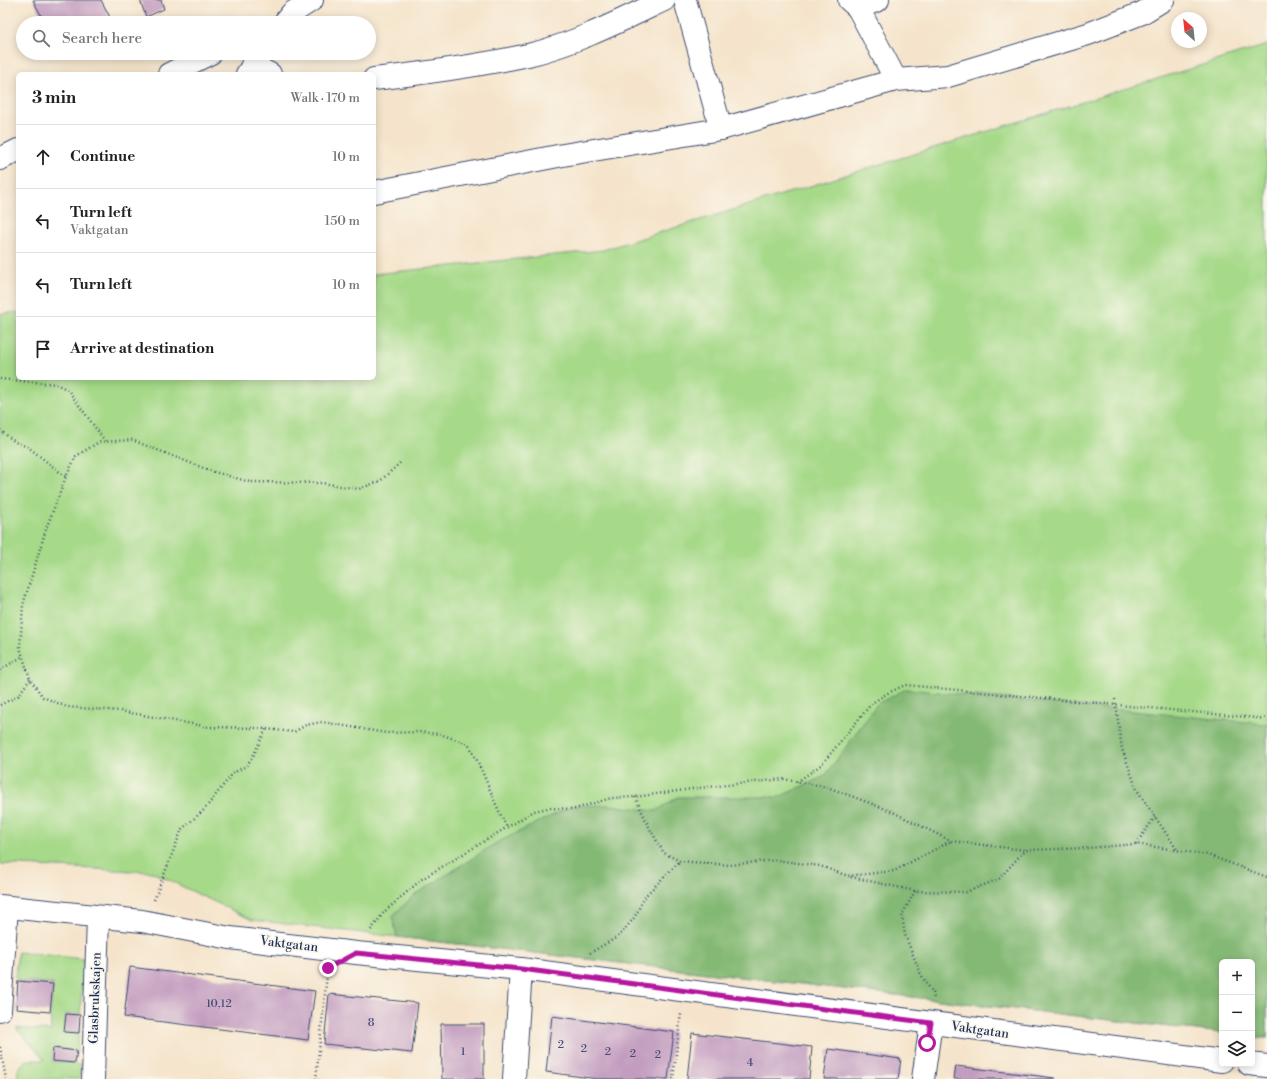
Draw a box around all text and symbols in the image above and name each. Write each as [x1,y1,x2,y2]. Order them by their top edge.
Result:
north arrow [1171,12,1207,48]
search box [16,16,376,60]
icon: search [30,27,52,49]
text: Search here [62,29,142,48]
text: 3 min [32,87,76,109]
text: Walk · 170 m [290,90,360,106]
icon: ahead [32,146,54,168]
text: Continue [70,147,135,166]
text: 10 m [332,149,360,165]
text: Turn left [70,203,132,222]
icon: left [32,210,54,232]
text: 150 m [325,213,360,229]
text: Vaktgatan [70,222,129,238]
icon: left [32,274,54,296]
text: Turn left [70,275,132,294]
text: 10 m [332,277,360,293]
icon: arrive [32,338,54,360]
text: Arrive at destination [70,339,214,358]
street label: Vaktgatan [258,932,319,956]
street label: Glasbrukskajen [85,952,105,1044]
route end [319,959,337,977]
map controls [1219,959,1255,1067]
button: + [1219,959,1255,995]
button: − [1219,995,1255,1031]
house number: 10,12 [206,997,232,1011]
house number: 8 [368,1016,375,1030]
street label: Vaktgatan [949,1018,1010,1042]
button: layers [1219,1031,1255,1067]
route start [918,1034,936,1052]
house number: 2 [558,1038,564,1052]
house number: 2 [581,1042,587,1056]
house number: 1 [461,1045,466,1059]
house number: 2 [605,1045,611,1059]
house number: 2 [630,1047,636,1061]
house number: 2 [655,1048,661,1062]
house number: 4 [747,1056,754,1070]

